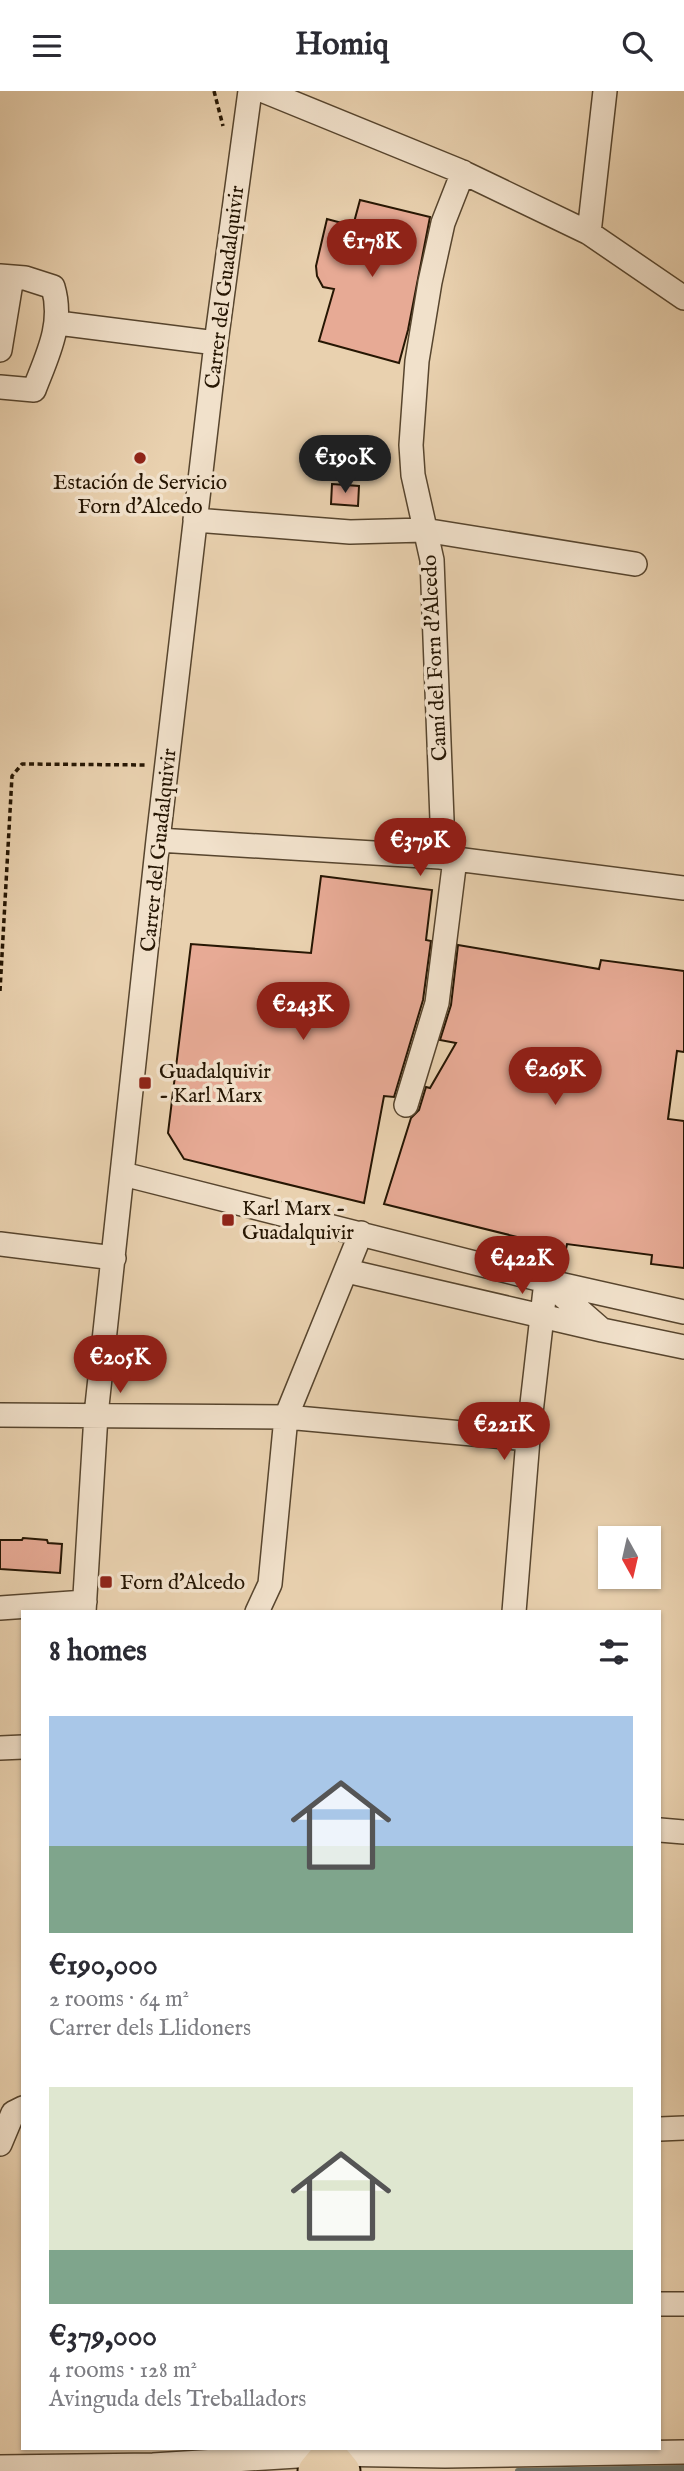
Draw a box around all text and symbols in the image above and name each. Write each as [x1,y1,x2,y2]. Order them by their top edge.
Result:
text: Homiq [295,25,389,66]
icon: menu [28,27,66,65]
icon: search [618,27,656,65]
street label: Carrer del Guadalquivir [200,184,251,390]
pin: €178K [323,219,421,279]
text: €178K [343,227,401,256]
pin: €190K [296,435,394,495]
text: €190K [315,443,375,472]
marker: Estación de Servicio Forn d'Alcedo [132,450,148,466]
place label: Estación de Servicio Forn d'Alcedo [53,470,227,521]
street label: Camí del Forn d'Alcedo [417,554,454,762]
street label: Carrer del Guadalquivir [135,747,184,953]
pin: €379K [371,819,469,878]
text: €379K [390,826,450,855]
pin: €243K [254,983,352,1042]
text: €243K [273,990,333,1019]
pin: €269K [506,1047,604,1107]
text: €269K [525,1055,585,1084]
place label: Guadalquivir - Karl Marx [159,1059,271,1110]
marker: Guadalquivir - Karl Marx [137,1075,153,1091]
place label: Karl Marx - Guadalquivir [242,1196,354,1247]
marker: Karl Marx - Guadalquivir [220,1212,236,1228]
pin: €422K [473,1237,571,1296]
text: €422K [491,1244,553,1273]
pin: €205K [71,1335,169,1395]
text: €205K [90,1343,150,1372]
pin: €221K [455,1403,553,1462]
text: €221K [474,1410,534,1439]
north arrow [598,1526,662,1589]
map controls [598,1526,661,1589]
place label: Forn d'Alcedo [120,1570,245,1597]
marker: Forn d'Alcedo [98,1574,114,1590]
text: 8 homes [49,1633,147,1671]
icon: filters [595,1633,633,1671]
icon: home [278,1762,404,1888]
text: €190,000 [49,1947,158,1985]
text: 2 rooms · 64 m² [49,1985,189,2014]
text: Carrer dels Llidoners [49,2014,251,2043]
icon: home [278,2133,404,2259]
text: €379,000 [49,2318,157,2356]
text: 4 rooms · 128 m² [49,2356,197,2385]
text: Avinguda dels Treballadors [49,2385,306,2414]

